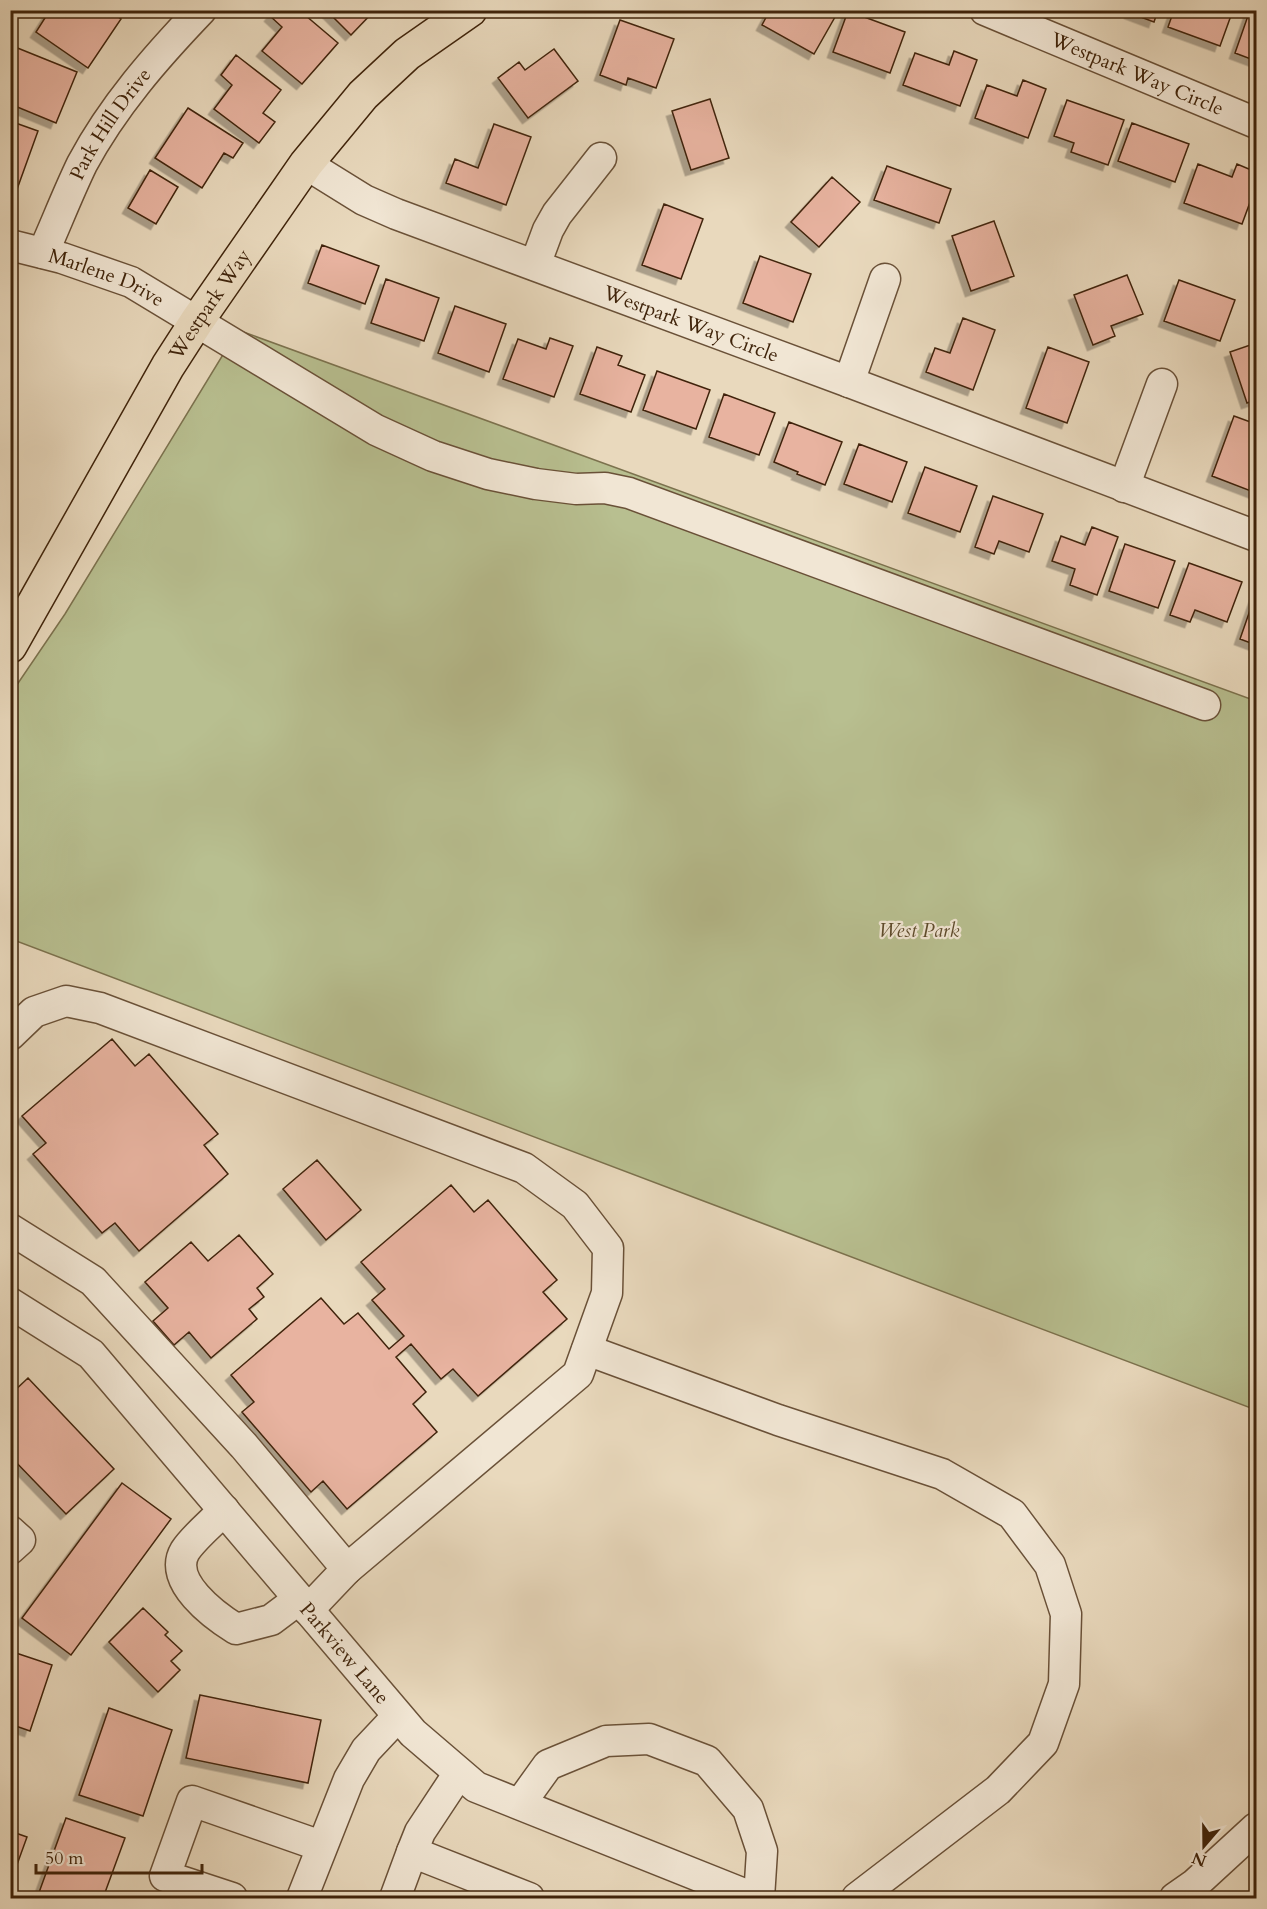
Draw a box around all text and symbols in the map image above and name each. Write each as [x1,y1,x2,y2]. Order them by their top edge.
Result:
street label: Westpark Way Circle [1046,25,1228,122]
street label: Park Hill Drive [63,62,157,184]
street label: Marlene Drive [46,242,170,313]
street label: Westpark Way [162,243,257,365]
street label: Westpark Way Circle [599,278,783,368]
park label: West Park [879,917,960,944]
street label: Parkview Lane [294,1596,396,1710]
north arrow [1174,1816,1234,1876]
scale bar [36,1837,202,1875]
text: 50 m [45,1846,84,1871]
text: N [1189,1846,1210,1872]

